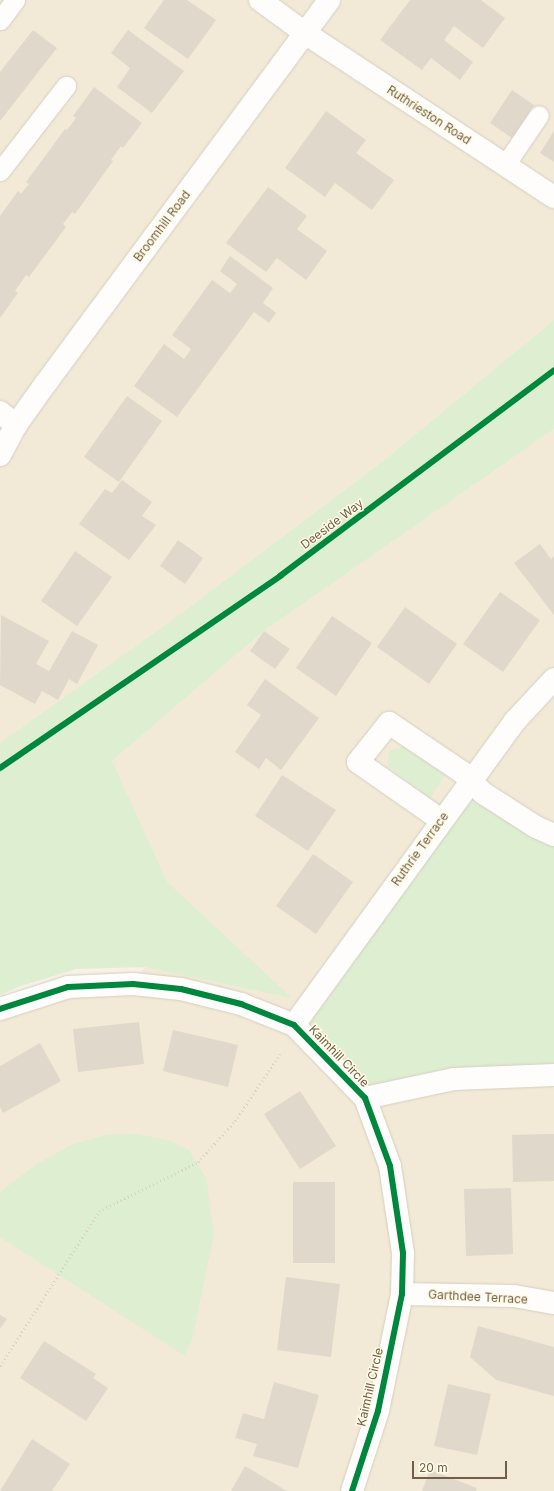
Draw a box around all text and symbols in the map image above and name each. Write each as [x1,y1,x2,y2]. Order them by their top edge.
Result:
street label: Ruthrieston Road [384,82,474,148]
street label: Broomhill Road [131,188,193,264]
street label: Deeside Way [298,496,366,552]
street label: Ruthrie Terrace [388,809,452,889]
street label: Kaimhill Circle [306,1022,372,1090]
street label: Garthdee Terrace [428,1287,528,1307]
street label: Kaimhill Circle [354,1346,386,1428]
scale bar [414,1453,509,1479]
text: 20 m [419,1460,448,1475]

